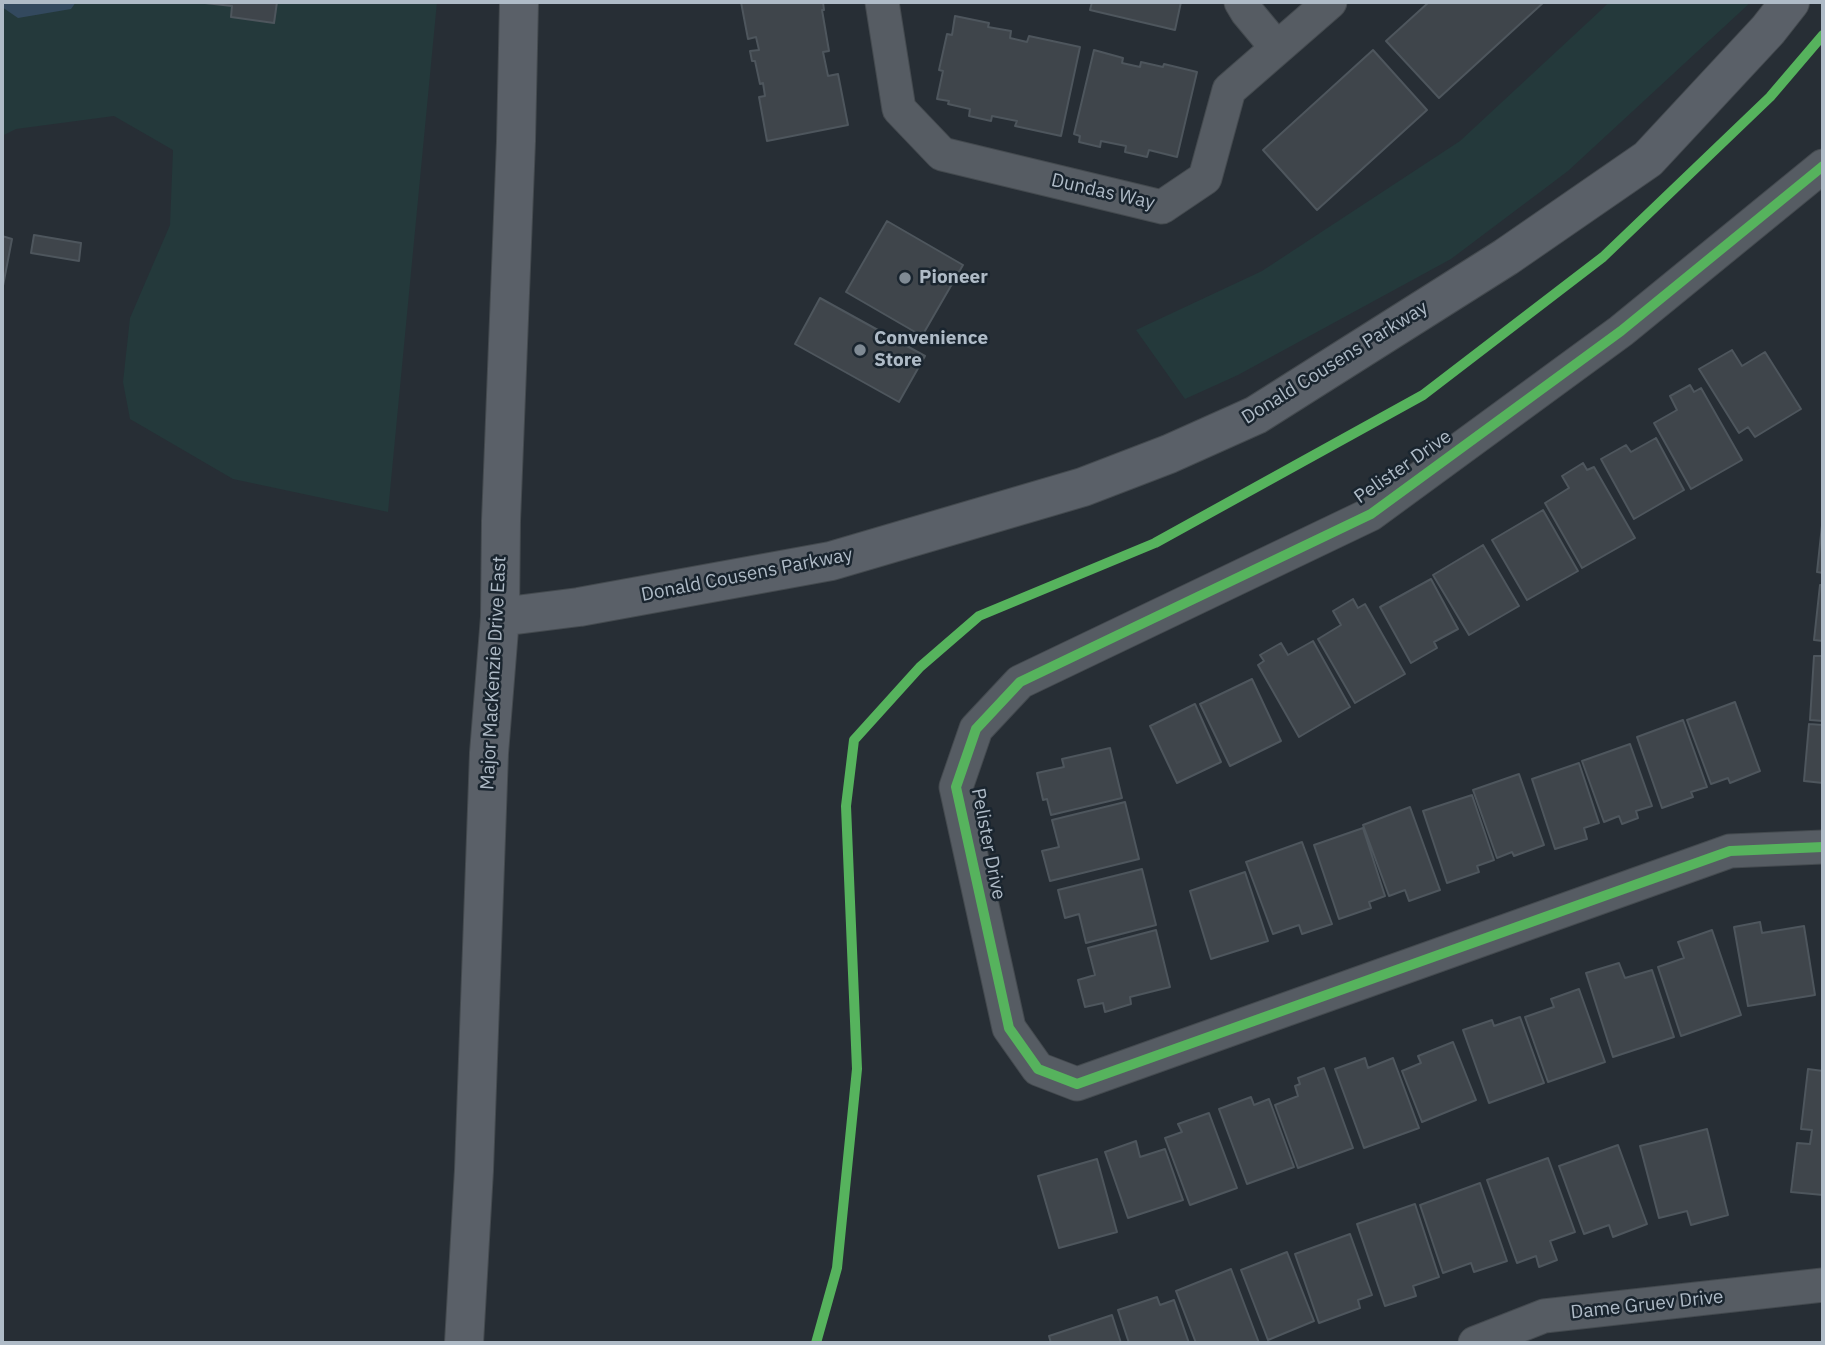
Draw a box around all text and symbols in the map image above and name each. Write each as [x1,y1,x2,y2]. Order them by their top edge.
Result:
street label: Dundas Way [1049,169,1157,215]
place label: Pioneer [919,267,988,289]
marker: Pioneer [897,270,913,286]
street label: Donald Cousens Parkway [1238,296,1432,430]
place label: Convenience Store [874,328,988,372]
marker: Convenience Store [852,342,868,358]
street label: Pelister Drive [1350,425,1456,509]
street label: Donald Cousens Parkway [639,543,855,607]
street label: Major MacKenzie Drive East [476,555,512,791]
street label: Pelister Drive [966,786,1010,902]
street label: Dame Gruev Drive [1569,1286,1725,1324]

